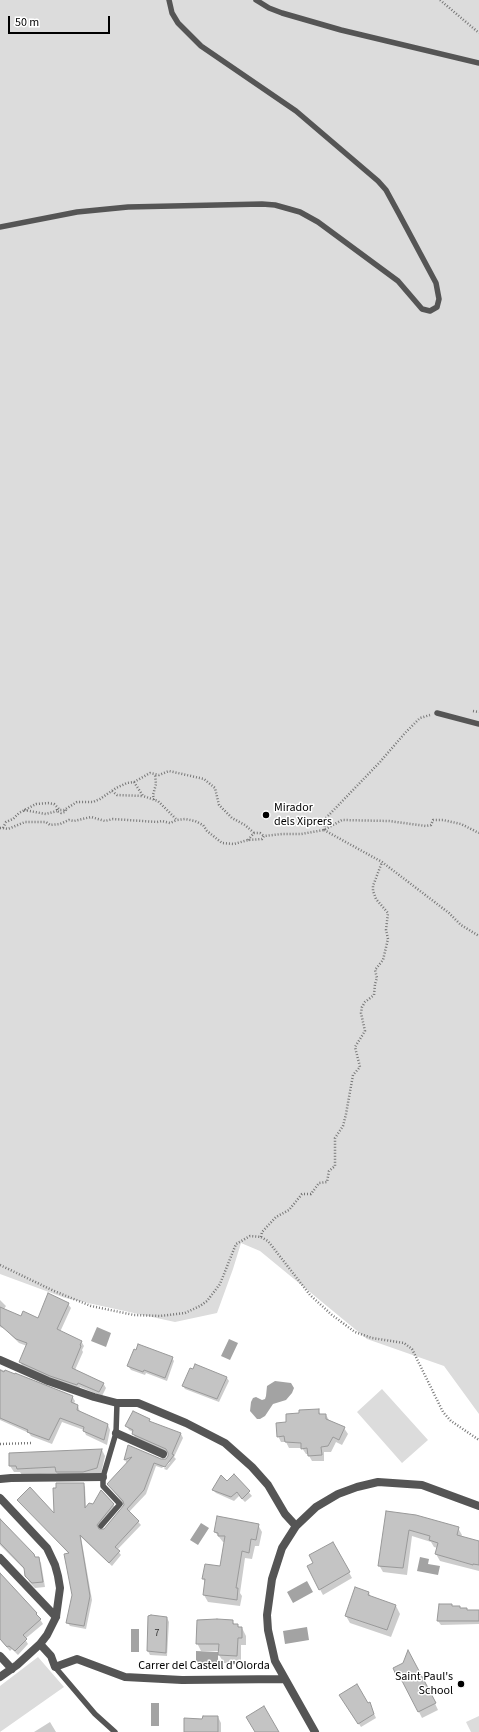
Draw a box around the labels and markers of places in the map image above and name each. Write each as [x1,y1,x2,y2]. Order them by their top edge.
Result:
place label: Mirador dels Xiprers [274,801,332,829]
marker: Mirador dels Xiprers [261,810,271,820]
place label: Saint Paul's School [395,1670,453,1698]
marker: Saint Paul's School [456,1679,466,1689]

